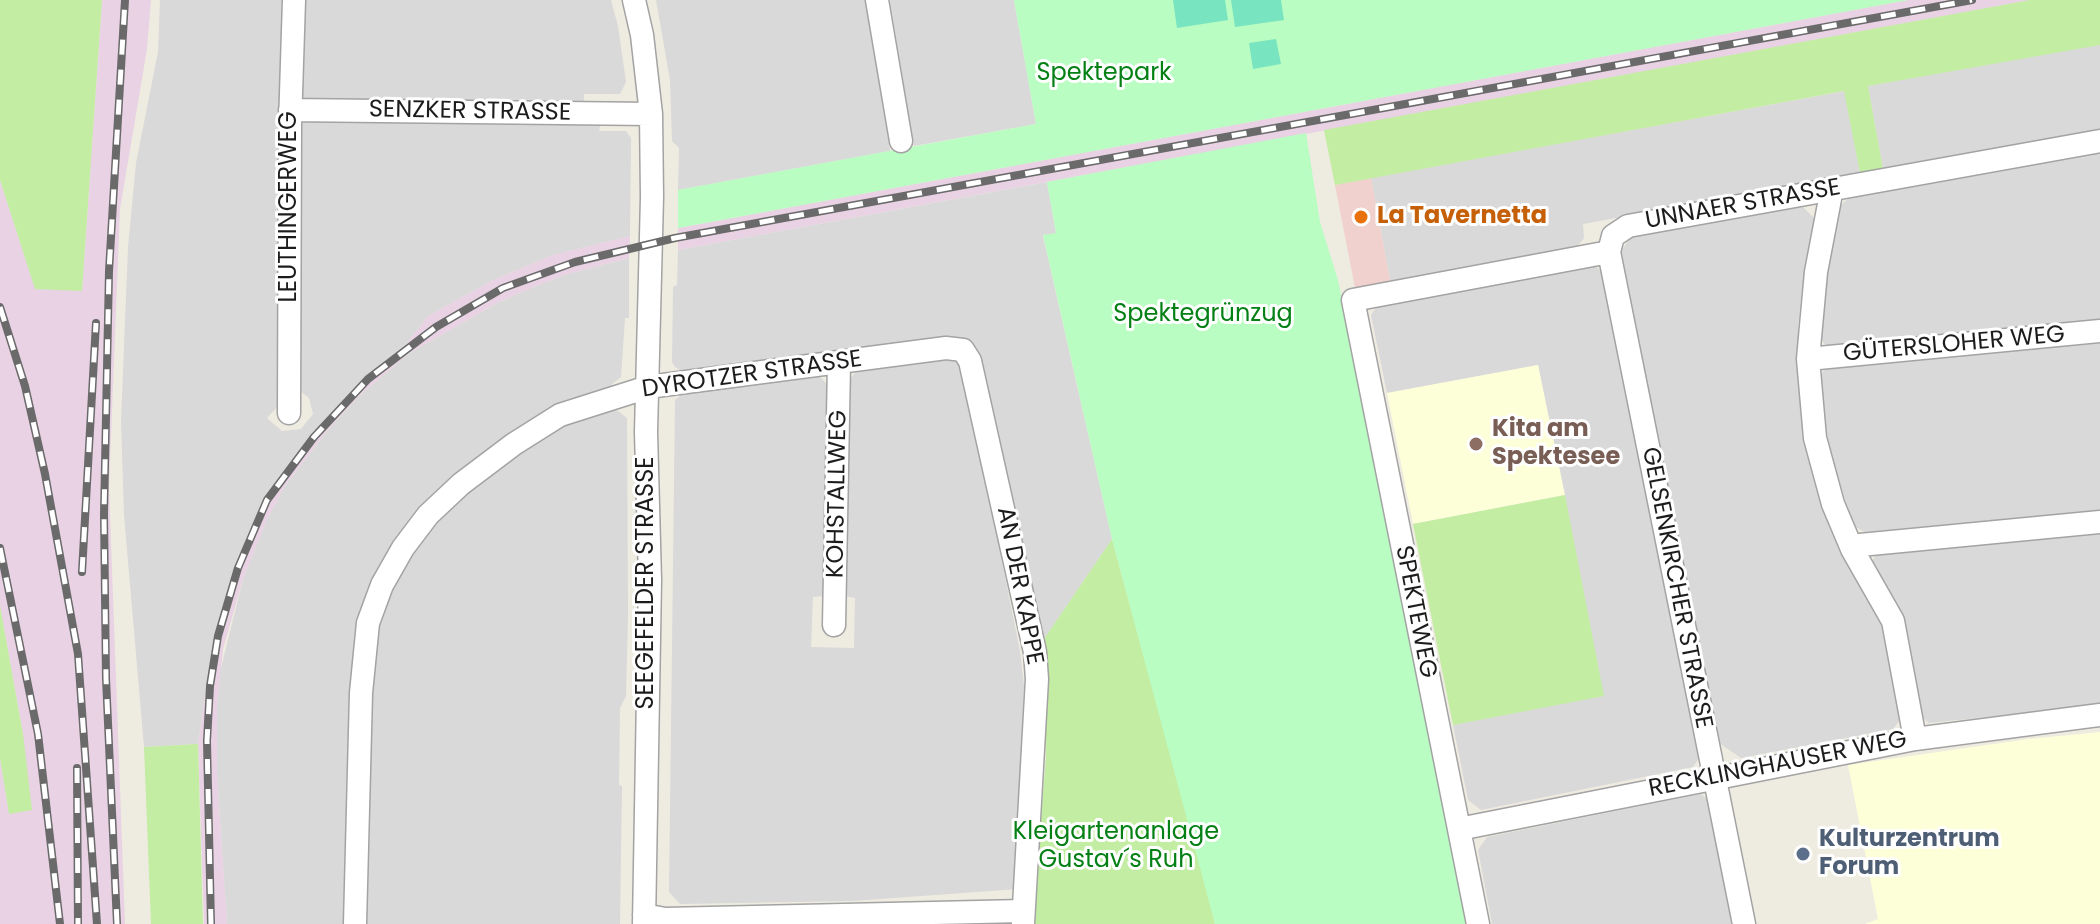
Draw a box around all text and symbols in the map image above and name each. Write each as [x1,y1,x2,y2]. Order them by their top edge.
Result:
park label: Spektepark [1037,60,1171,88]
street label: SENZKER STRASSE [369,96,571,128]
street label: LEUTHINGERWEG [276,111,304,303]
street label: UNNAER STRASSE [1643,174,1843,236]
place label: La Tavernetta [1377,203,1547,231]
marker: La Tavernetta [1352,208,1370,226]
park label: Spektegrünzug [1113,301,1293,329]
street label: GÜTERSLOHER WEG [1842,321,2066,369]
street label: DYROTZER STRASSE [640,345,864,405]
street label: KOHSTALLWEG [822,410,854,578]
place label: Kita am Spektesee [1492,416,1620,472]
marker: Kita am Spektesee [1467,435,1485,453]
street label: GELSENKIRCHER STRASSE [1635,445,1717,731]
street label: SEEGEFELDER STRASSE [633,456,661,710]
street label: AN DER KAPPE [990,505,1048,667]
street label: SPEKTEWEG [1388,543,1442,681]
street label: RECKLINGHAUSER WEG [1646,726,1910,804]
park label: Kleigartenanlage Gustav´s Ruh [1013,819,1219,875]
place label: Kulturzentrum Forum [1819,826,2000,882]
marker: Kulturzentrum Forum [1794,845,1812,863]

